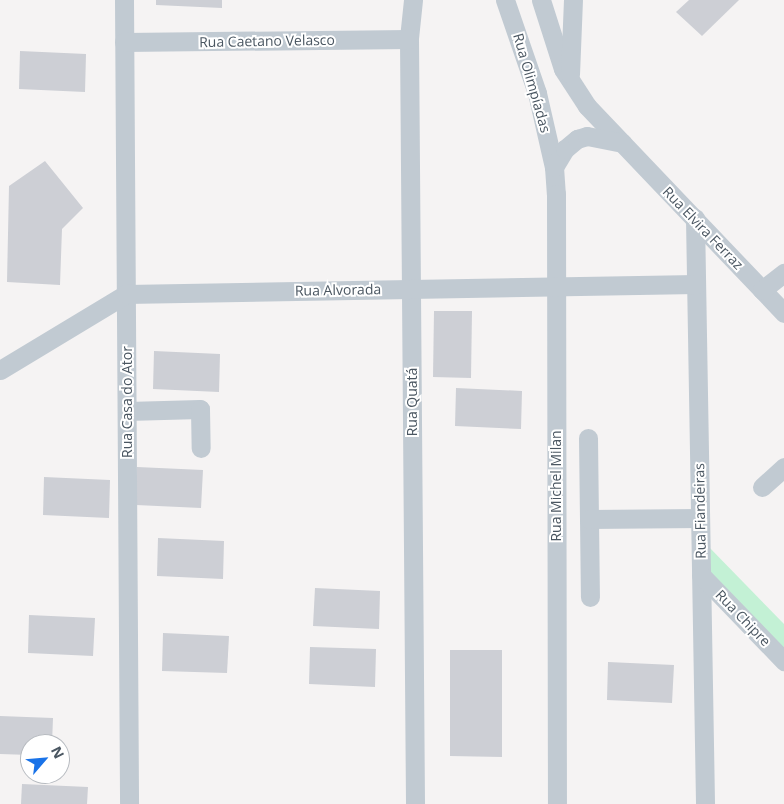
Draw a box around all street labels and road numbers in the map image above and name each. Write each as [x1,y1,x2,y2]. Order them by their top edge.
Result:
street label: Rua Caetano Velasco [199,31,335,51]
street label: Rua Olimpíadas [510,31,554,135]
street label: Rua Elvira Ferraz [659,183,747,273]
street label: Rua Alvorada [295,281,381,299]
street label: Rua Casa do Ator [119,346,135,458]
street label: Rua Quatá [404,368,420,436]
street label: Rua Michel Milan [548,430,564,542]
street label: Rua Fiandeiras [691,463,709,559]
street label: Rua Chipre [712,586,774,650]

